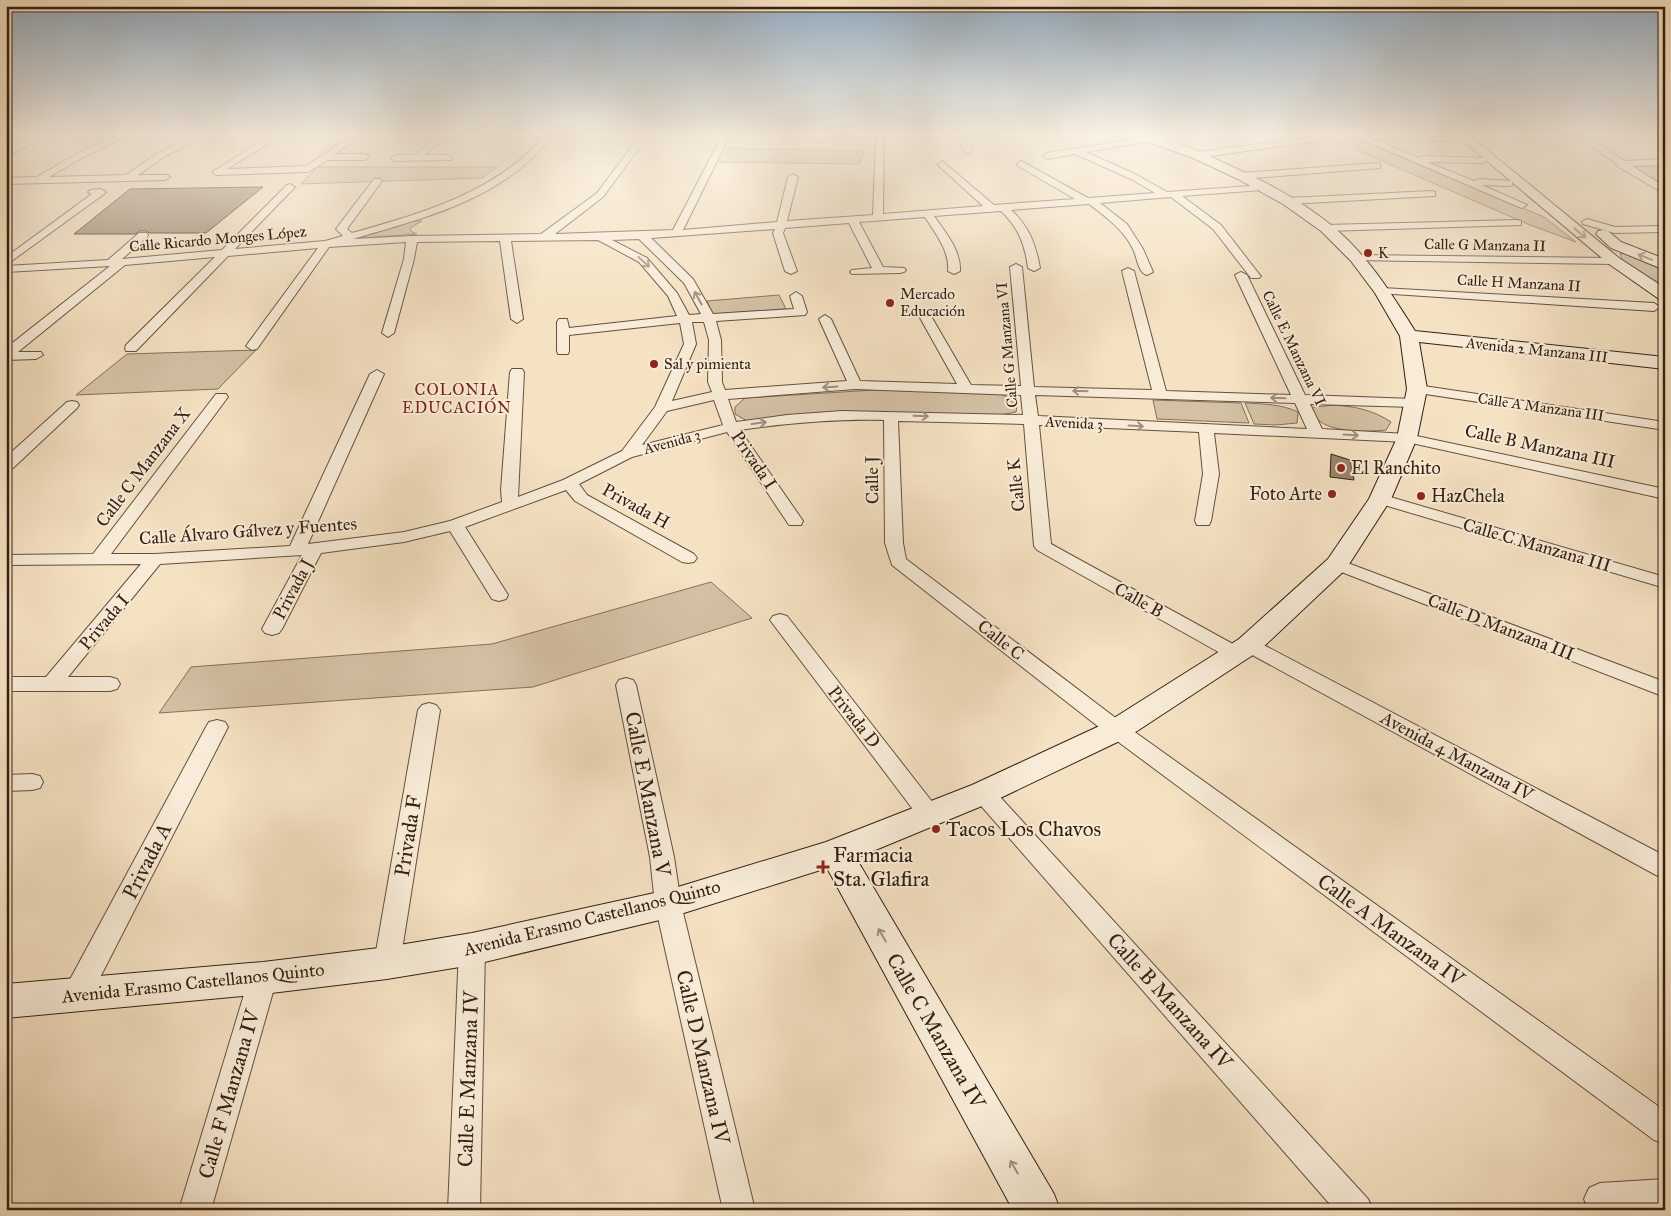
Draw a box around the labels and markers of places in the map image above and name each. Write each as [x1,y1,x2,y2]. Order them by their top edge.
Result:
place label: K [1378,244,1389,262]
marker: K [1362,247,1374,259]
place label: Mercado Educación [900,285,965,320]
marker: Mercado Educación [884,297,896,309]
place label: Sal y pimienta [664,355,751,373]
marker: Sal y pimienta [648,358,660,370]
place label: El Ranchito [1351,457,1441,479]
marker: El Ranchito [1335,462,1347,474]
place label: Foto Arte [1249,483,1322,505]
place label: HazChela [1431,485,1505,507]
marker: Foto Arte [1326,488,1338,500]
marker: HazChela [1415,490,1427,502]
place label: Tacos Los Chavos [946,816,1101,842]
marker: Tacos Los Chavos [930,823,942,835]
place label: Farmacia Sta. Glafira [833,842,929,892]
marker: Farmacia Sta. Glafira [817,861,829,873]

